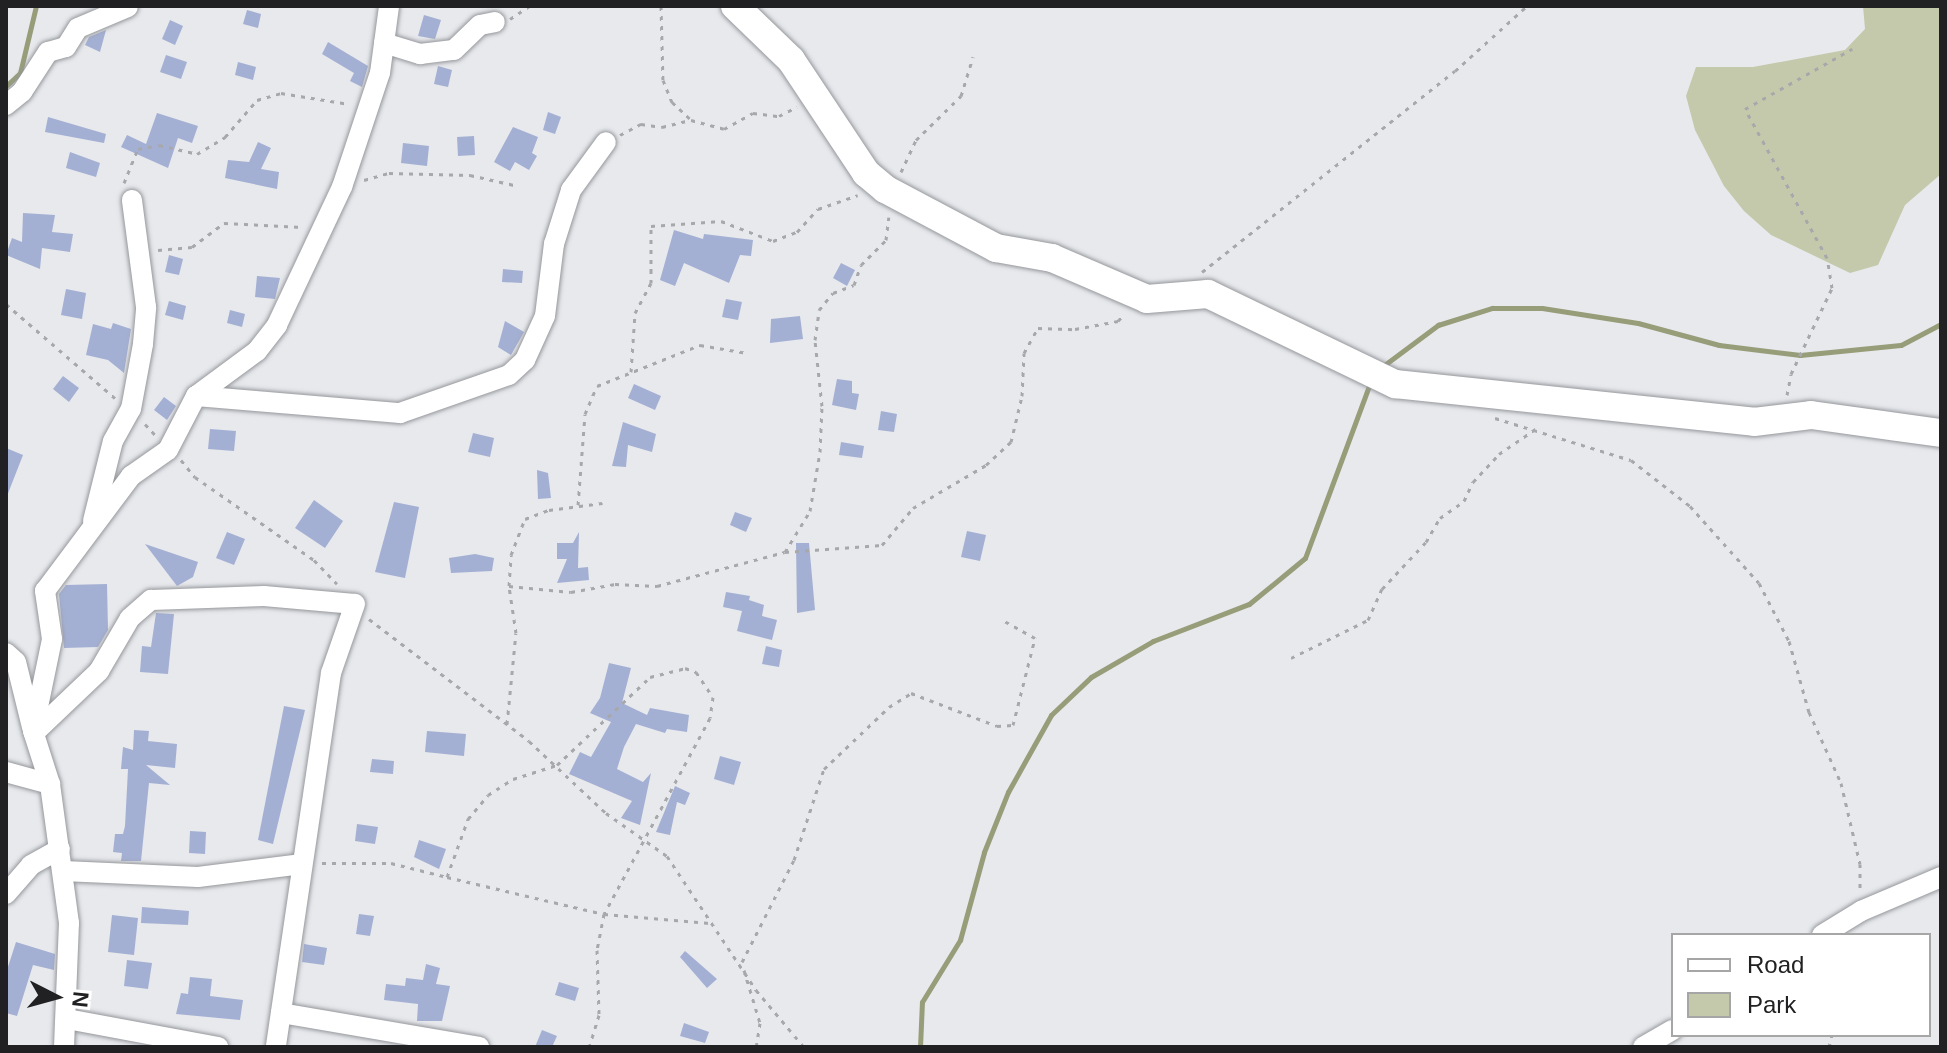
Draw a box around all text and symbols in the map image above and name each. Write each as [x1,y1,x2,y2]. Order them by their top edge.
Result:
legend [1671,933,1931,1037]
text: Road [1747,951,1804,978]
north arrow [16,957,96,1037]
text: N [67,990,94,1009]
text: Park [1747,991,1796,1018]

